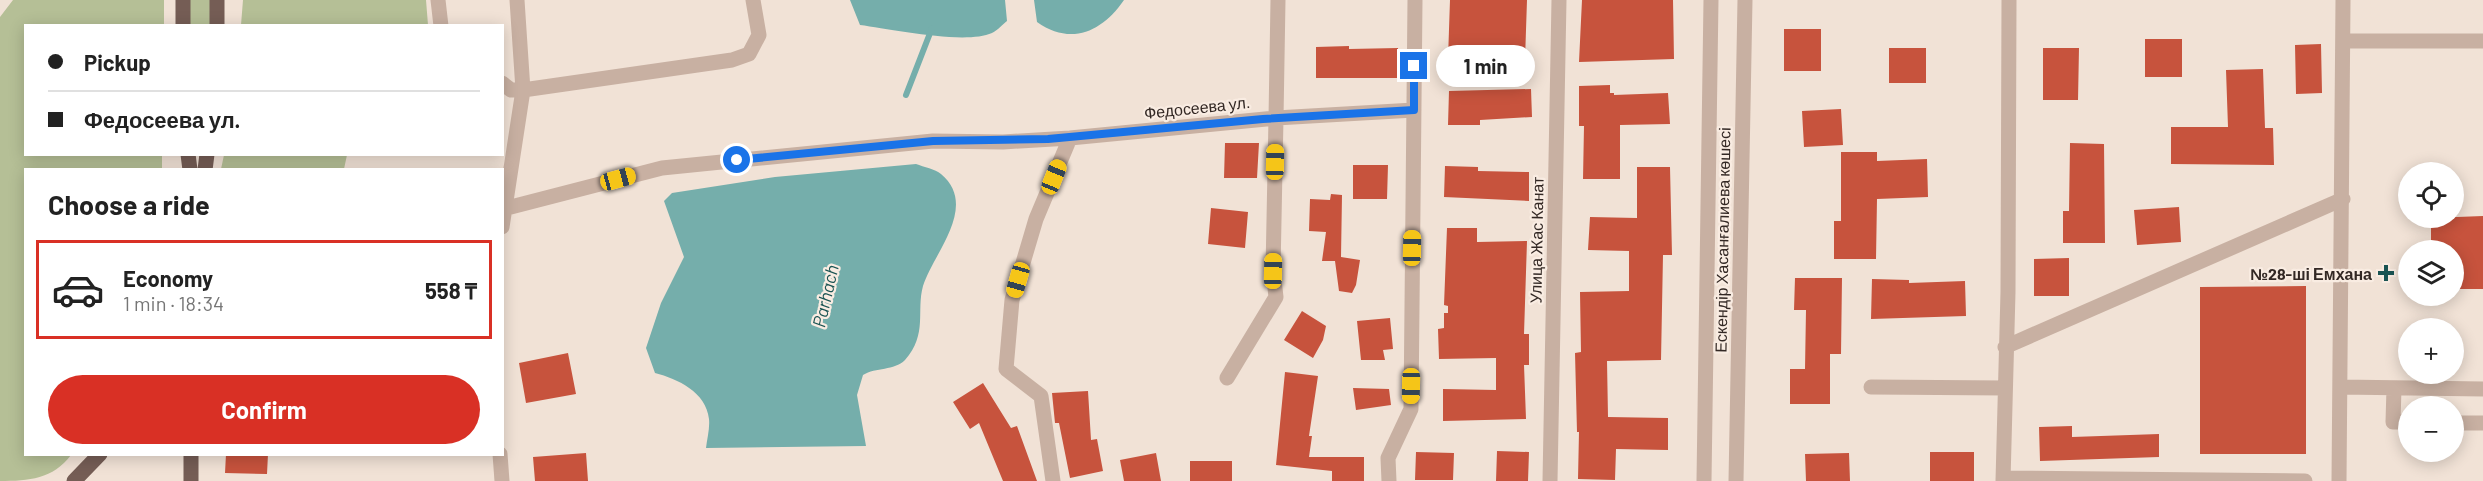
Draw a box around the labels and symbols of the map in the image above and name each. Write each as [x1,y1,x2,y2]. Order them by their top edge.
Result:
callout: 1 min [1435,45,1534,87]
route end [1400,52,1427,79]
street label: Федосеева ул. [1143,92,1251,122]
street label: Ескендір Хасанғалиева көшесі [1711,127,1733,353]
car [1266,144,1284,180]
route start [723,146,750,173]
car [1039,157,1069,197]
car [598,166,638,192]
street label: Улица Жас Канат [1525,176,1547,303]
car [1403,230,1421,266]
car [1264,253,1282,289]
car [1004,260,1032,300]
water label: Parhach [807,263,843,329]
place label: №28-ші Емхана [2250,264,2372,283]
marker: №28-ші Емхана [2377,264,2395,282]
car [1402,368,1420,404]

